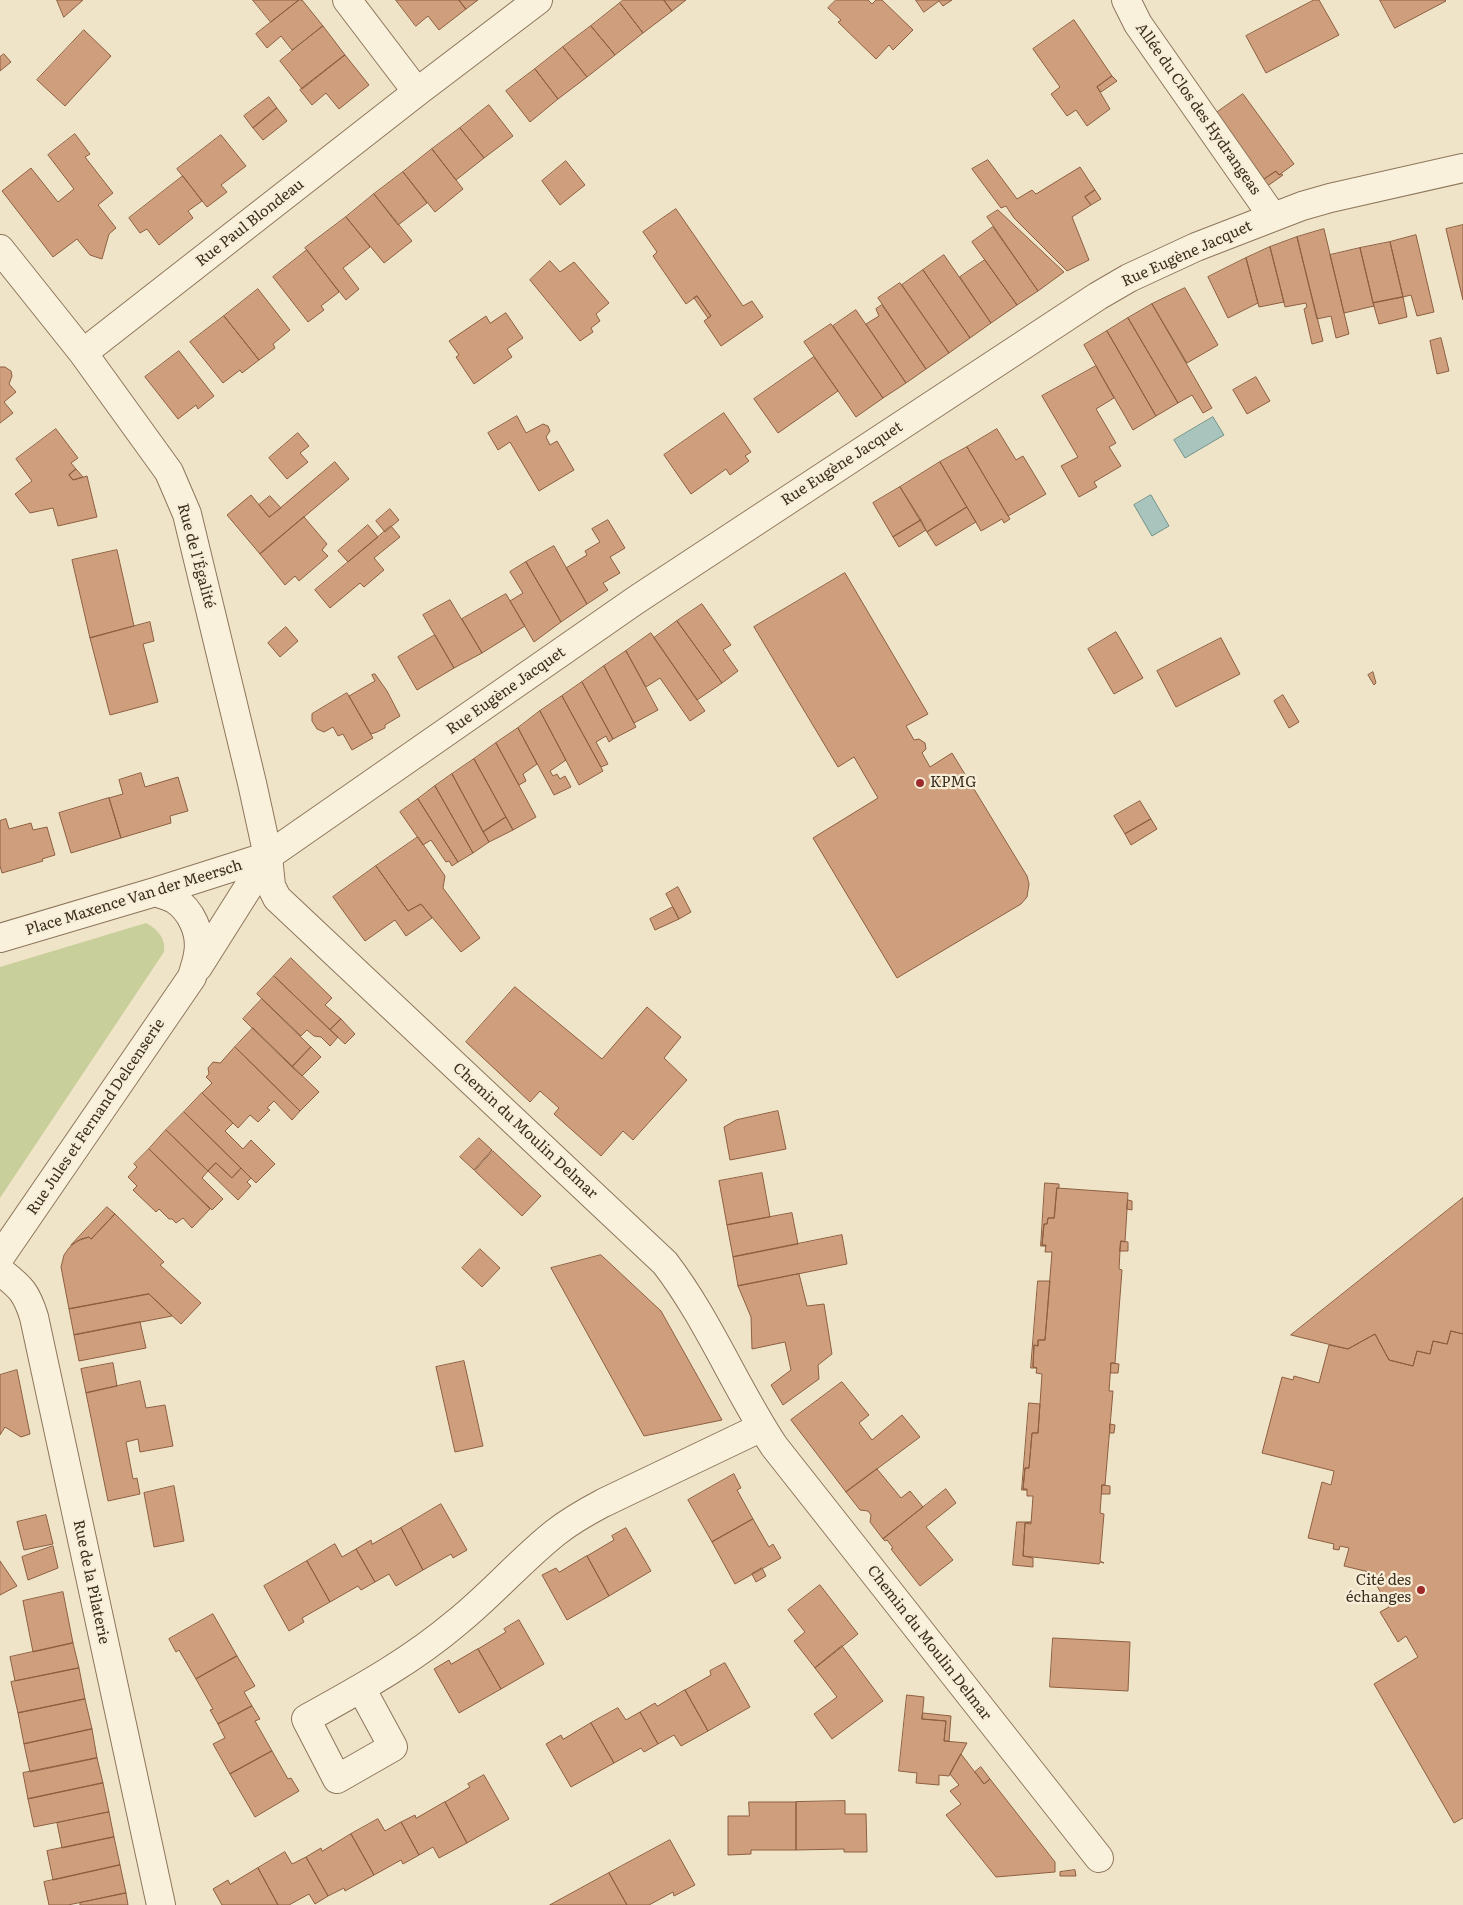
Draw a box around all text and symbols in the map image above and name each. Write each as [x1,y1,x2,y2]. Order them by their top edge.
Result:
street label: Allée du Clos des Hydrangeas [1132,20,1264,198]
street label: Rue Paul Blondeau [192,175,308,271]
street label: Rue Eugène Jacquet [1119,217,1255,291]
street label: Rue Eugène Jacquet [778,418,906,510]
street label: Rue de l'Égalité [173,501,219,611]
street label: Rue Eugène Jacquet [443,643,569,739]
place label: KPMG [930,774,976,792]
marker: KPMG [914,777,926,789]
street label: Place Maxence Van der Meersch [23,856,245,940]
street label: Rue Jules et Fernand Delcenserie [23,1015,169,1219]
street label: Chemin du Moulin Delmar [449,1059,601,1203]
street label: Rue de la Pilaterie [69,1518,113,1646]
street label: Chemin du Moulin Delmar [863,1562,995,1724]
place label: Cité des échanges [1346,1572,1411,1607]
marker: Cité des échanges [1415,1584,1427,1596]

